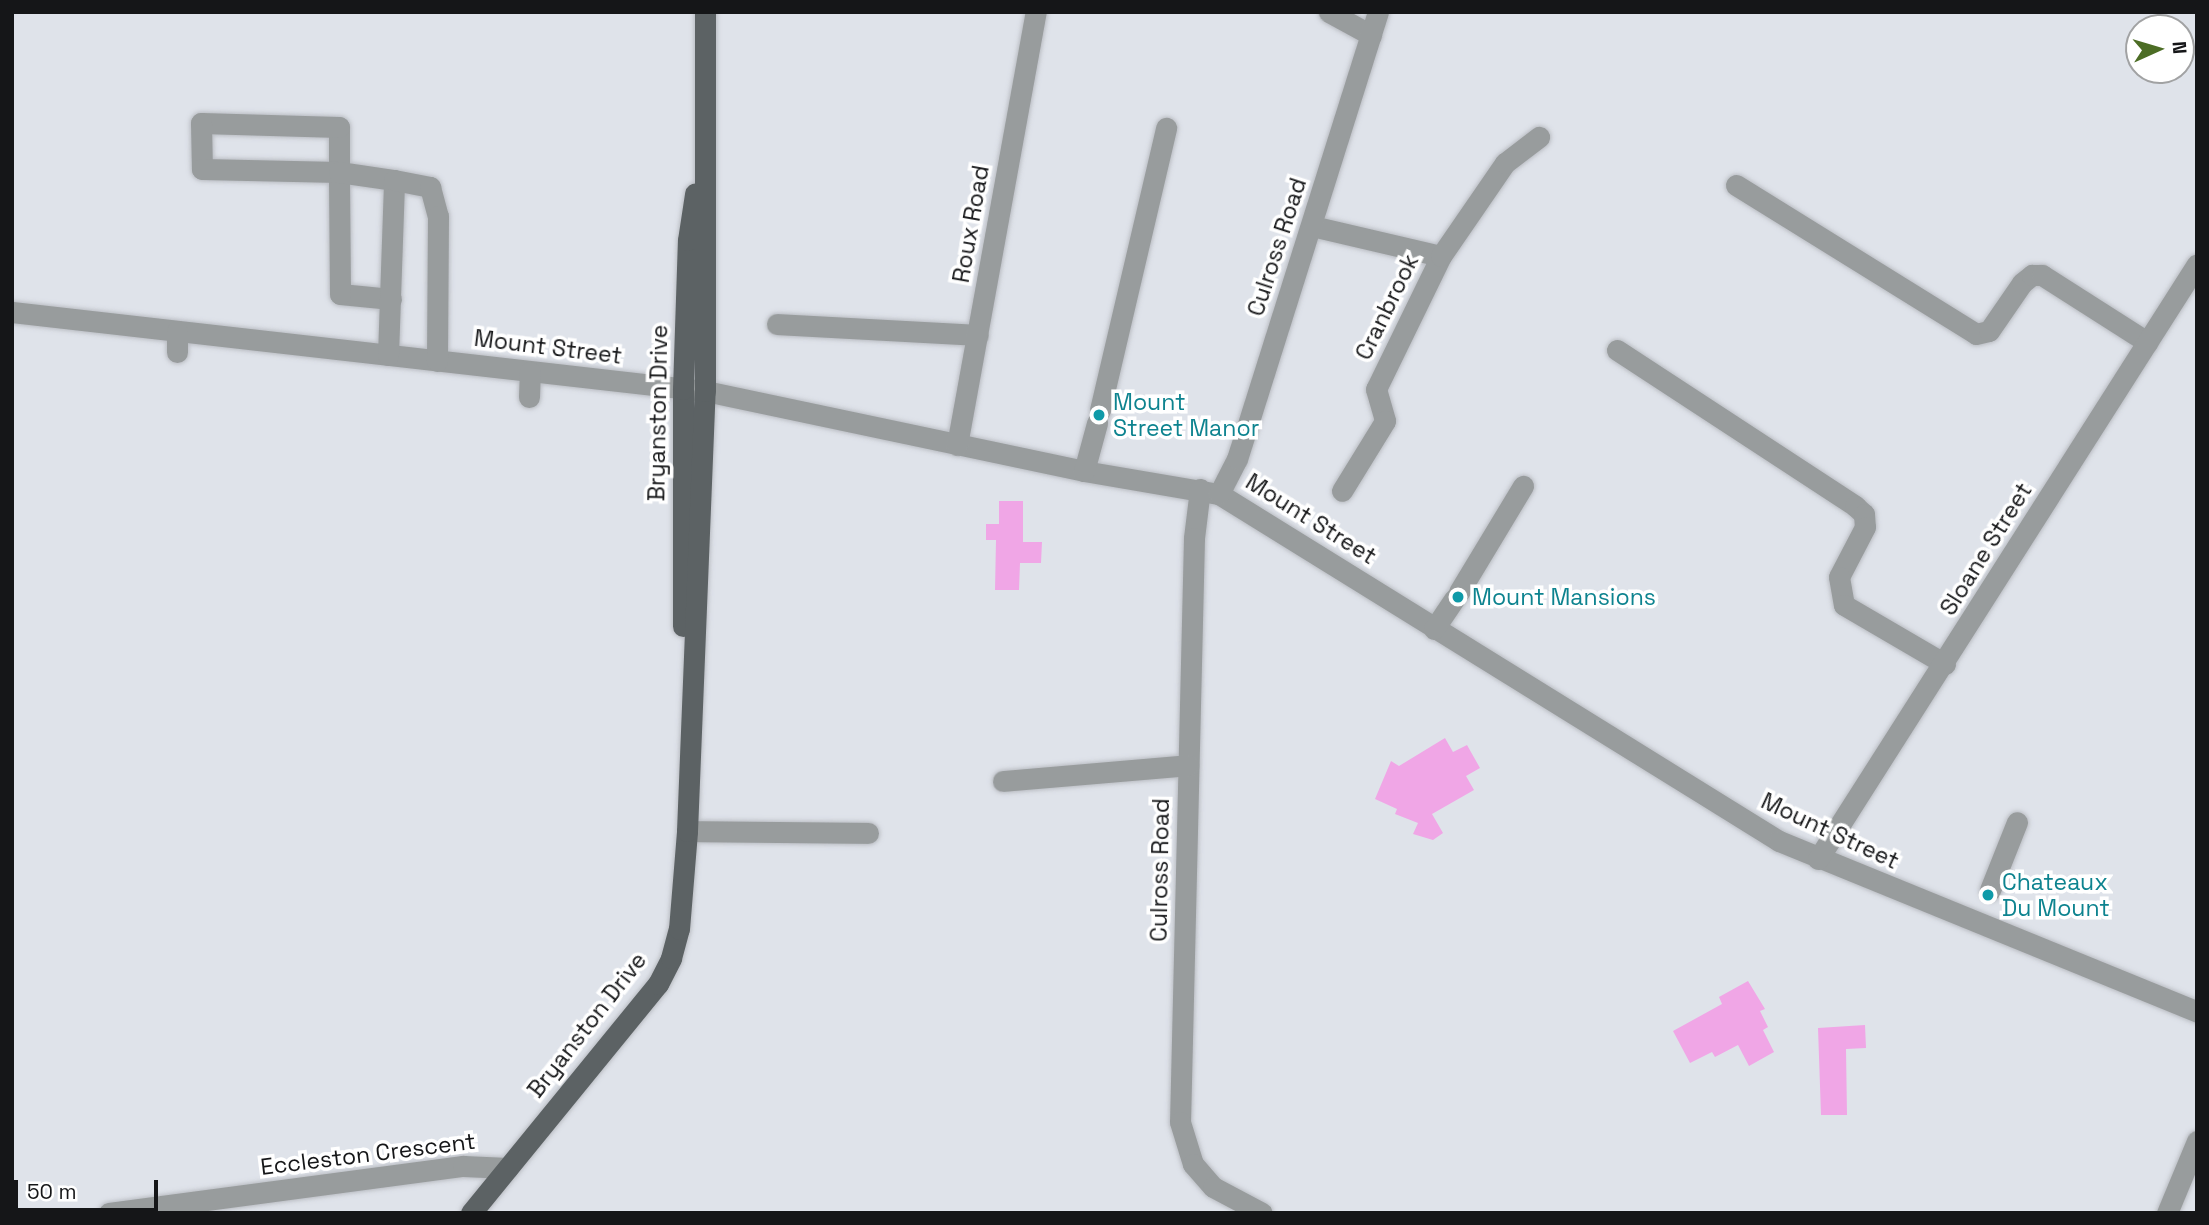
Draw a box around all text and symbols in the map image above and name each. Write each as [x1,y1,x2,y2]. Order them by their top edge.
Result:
north arrow [2125,14,2195,84]
text: N [2167,40,2192,55]
street label: Roux Road [947,163,995,285]
street label: Culross Road [1242,174,1312,320]
street label: Cranbrook [1350,250,1424,364]
street label: Mount Street [472,324,624,370]
street label: Bryanston Drive [643,324,673,502]
place label: Mount Street Manor [1113,388,1259,442]
marker: Mount Street Manor [1091,407,1107,423]
street label: Mount Street [1241,468,1381,570]
street label: Sloane Street [1934,478,2038,620]
place label: Mount Mansions [1472,583,1656,611]
marker: Mount Mansions [1450,589,1466,605]
street label: Mount Street [1757,787,1903,875]
street label: Culross Road [1145,798,1175,942]
place label: Chateaux Du Mount [2002,868,2110,922]
marker: Chateaux Du Mount [1980,887,1996,903]
street label: Bryanston Drive [522,947,652,1103]
street label: Eccleston Crescent [259,1127,477,1181]
scale bar [18,1166,161,1210]
text: 50 m [27,1178,77,1205]

